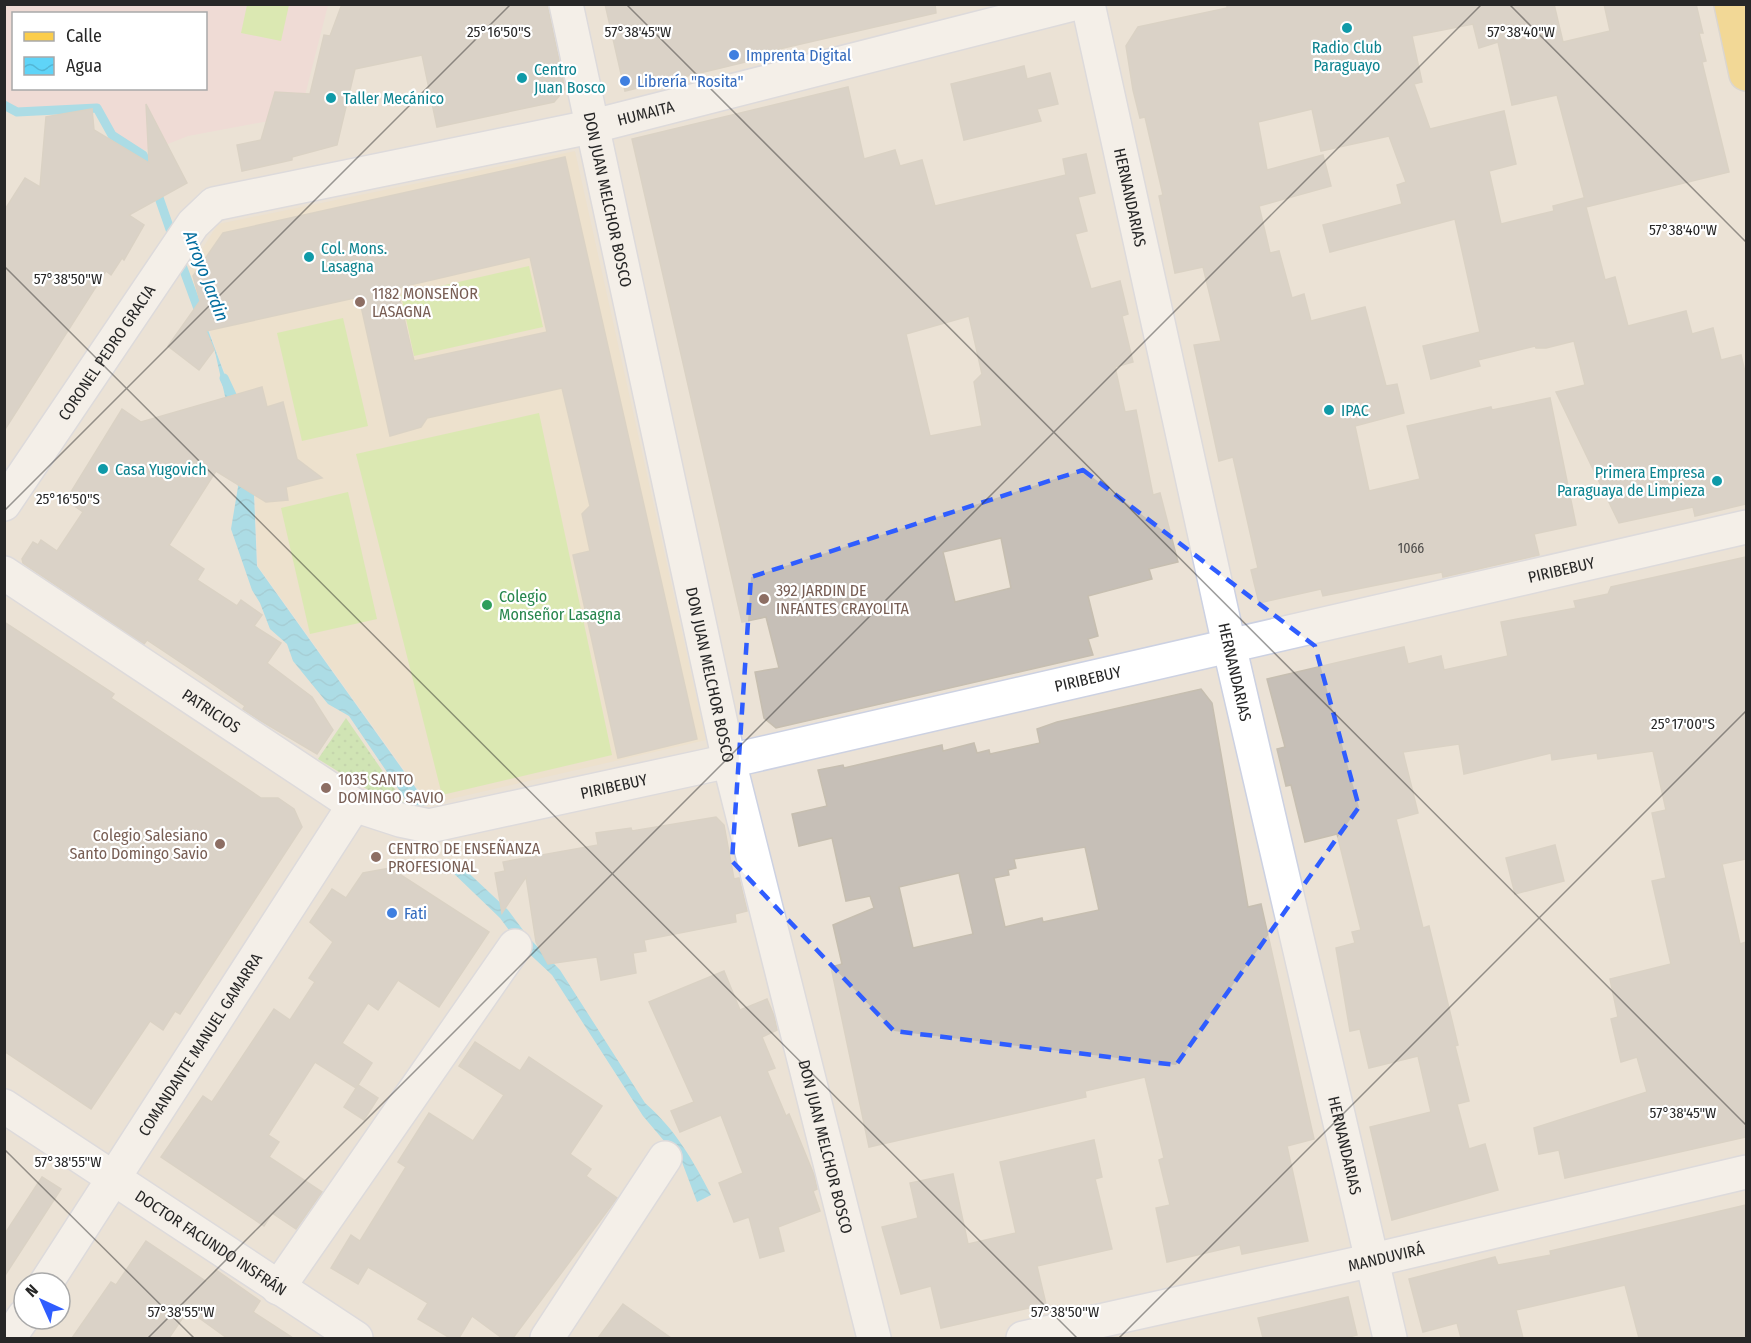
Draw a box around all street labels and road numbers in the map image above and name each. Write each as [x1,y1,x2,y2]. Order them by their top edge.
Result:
street label: HUMAITA [615,96,677,129]
street label: DON JUAN MELCHOR BOSCO [580,110,636,289]
street label: HERNANDARIAS [1110,146,1151,249]
street label: CORONEL PEDRO GRACIA [54,281,159,424]
street label: PIRIBEBUY [1526,553,1597,586]
street label: DON JUAN MELCHOR BOSCO [682,585,738,764]
street label: HERNANDARIAS [1215,621,1256,723]
street label: PIRIBEBUY [1053,662,1123,695]
street label: PATRICIOS [179,684,244,737]
street label: PIRIBEBUY [579,769,649,802]
street label: COMANDANTE MANUEL GAMARRA [134,949,266,1139]
street label: DON JUAN MELCHOR BOSCO [795,1058,857,1236]
street label: HERNANDARIAS [1325,1094,1366,1197]
street label: DOCTOR FACUNDO INSFRÁN [132,1186,290,1299]
street label: MANDUVIRÁ [1346,1239,1427,1275]

